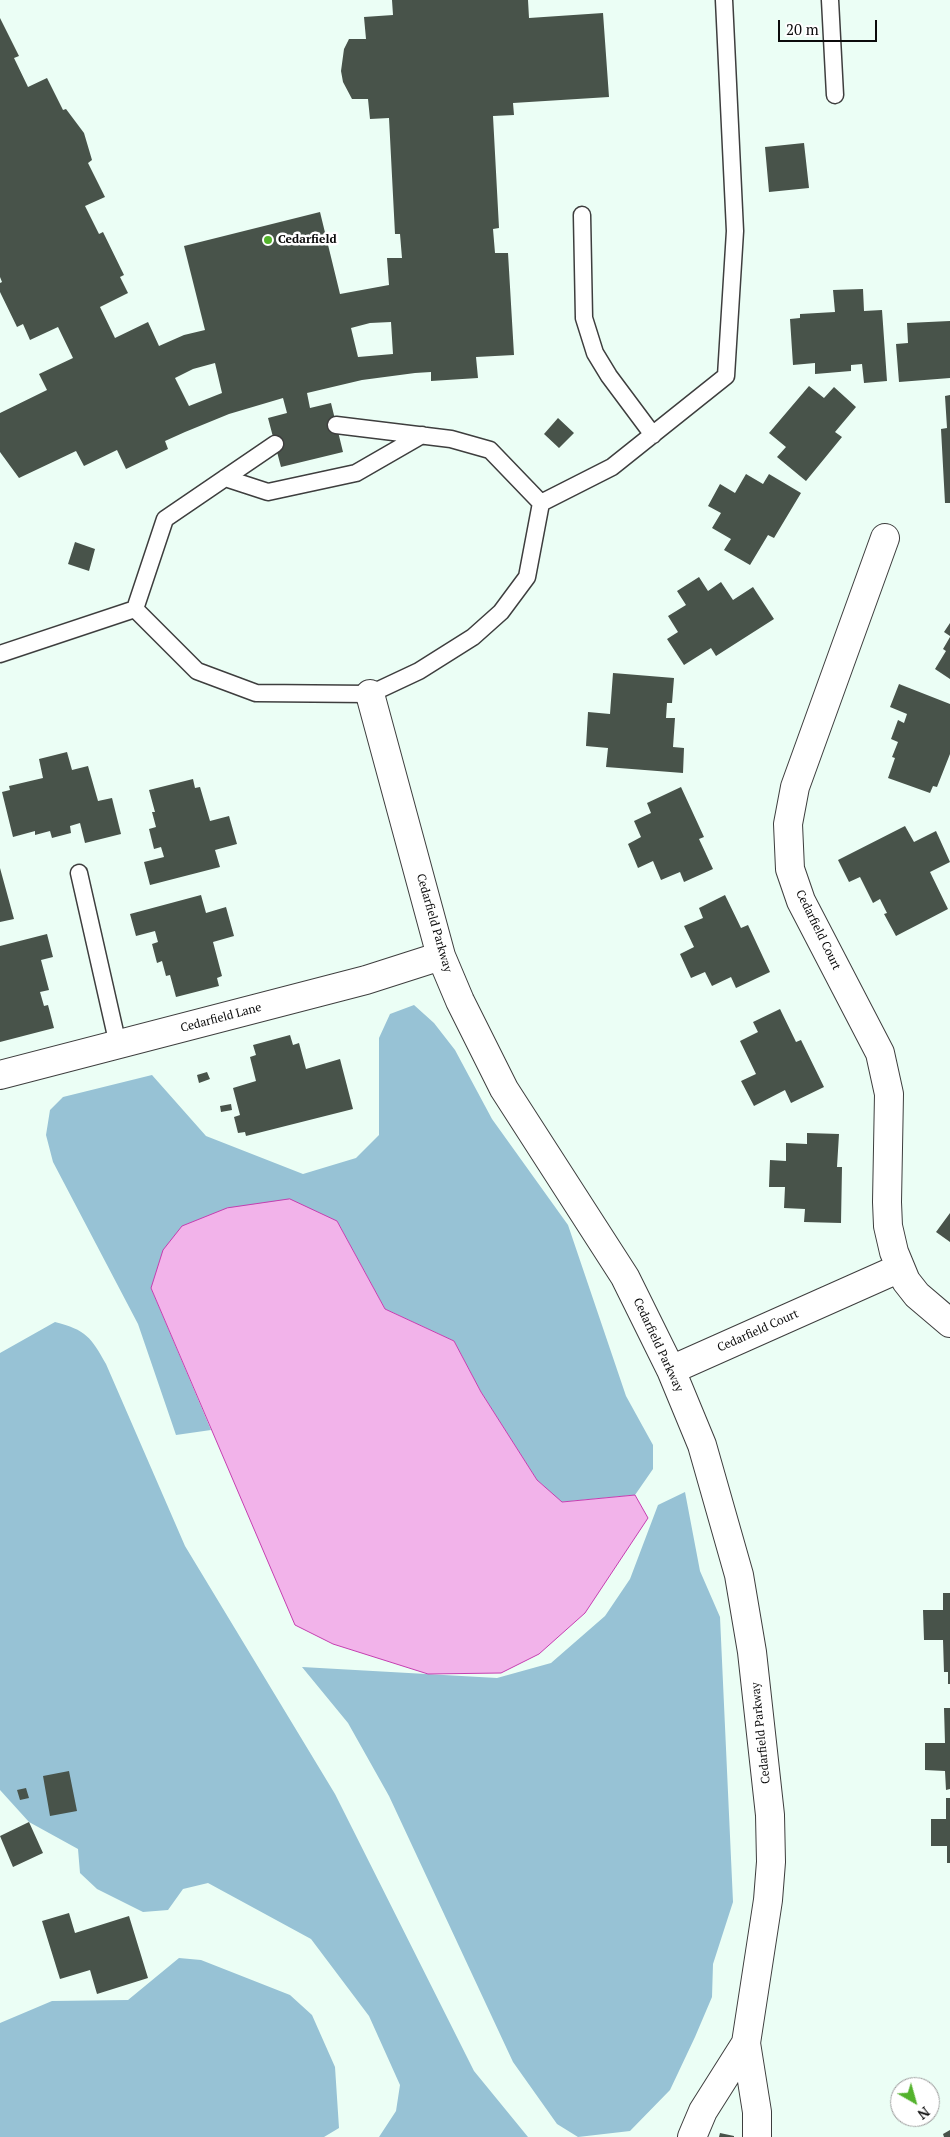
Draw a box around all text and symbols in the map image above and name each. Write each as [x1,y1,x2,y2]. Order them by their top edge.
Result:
scale bar [780,10,879,42]
text: 20 m [786,19,819,39]
place label: Cedarfield [278,233,337,247]
marker: Cedarfield [262,234,274,246]
street label: Cedarfield Parkway [413,872,455,974]
street label: Cedarfield Court [792,888,844,972]
street label: Cedarfield Lane [179,1000,263,1036]
street label: Cedarfield Parkway [630,1296,686,1394]
street label: Cedarfield Court [715,1307,801,1355]
street label: Cedarfield Parkway [749,1681,773,1785]
north arrow [890,2077,940,2127]
text: N [914,2103,934,2124]

